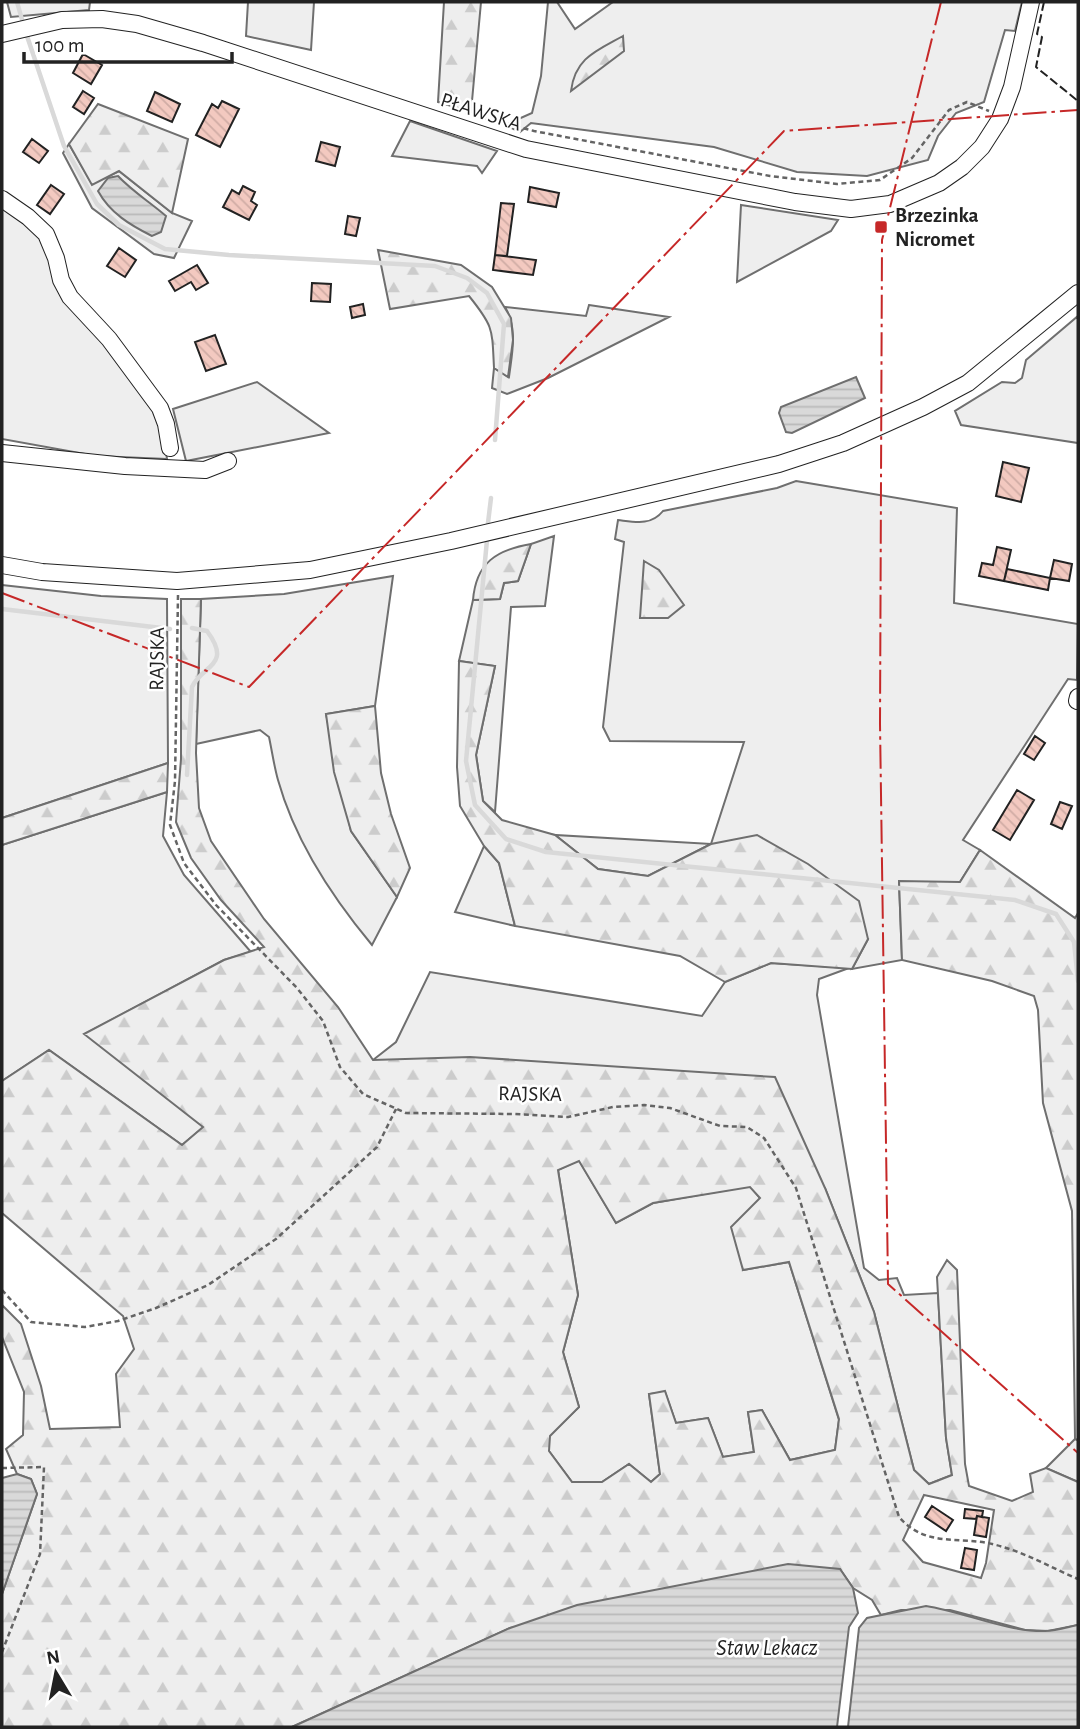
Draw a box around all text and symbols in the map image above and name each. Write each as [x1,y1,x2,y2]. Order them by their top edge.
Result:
scale bar [24,21,233,65]
text: 100 m [35,35,85,56]
street label: PŁAWSKA [438,89,524,135]
place label: Brzezinka Nicromet [895,205,979,250]
marker: Brzezinka Nicromet [873,219,889,235]
street label: RAJSKA [146,627,168,691]
street label: RAJSKA [498,1083,562,1105]
water label: Staw Lekacz [716,1637,818,1660]
north arrow [21,1638,91,1708]
text: N [45,1647,61,1668]

